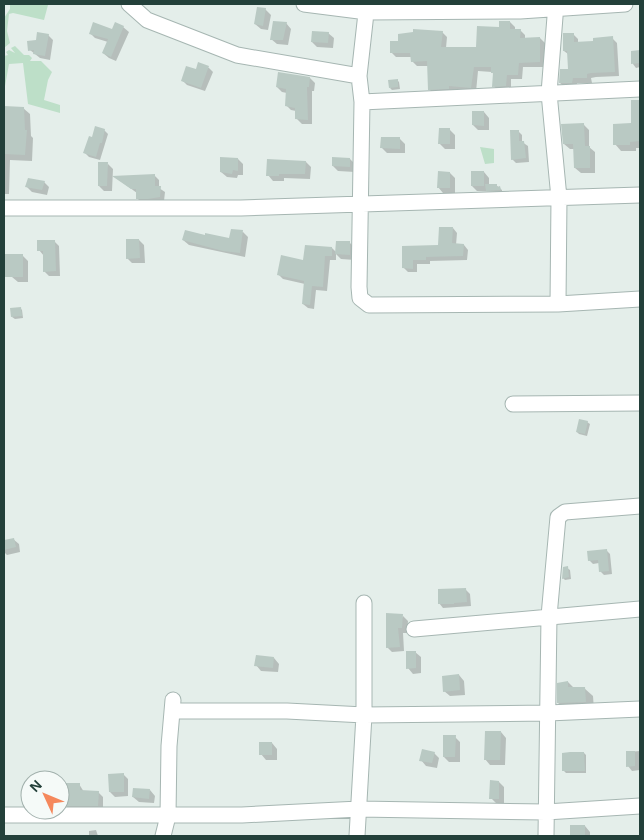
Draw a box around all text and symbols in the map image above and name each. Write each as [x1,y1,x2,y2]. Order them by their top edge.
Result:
north arrow [20,770,70,820]
text: N [26,777,45,795]

